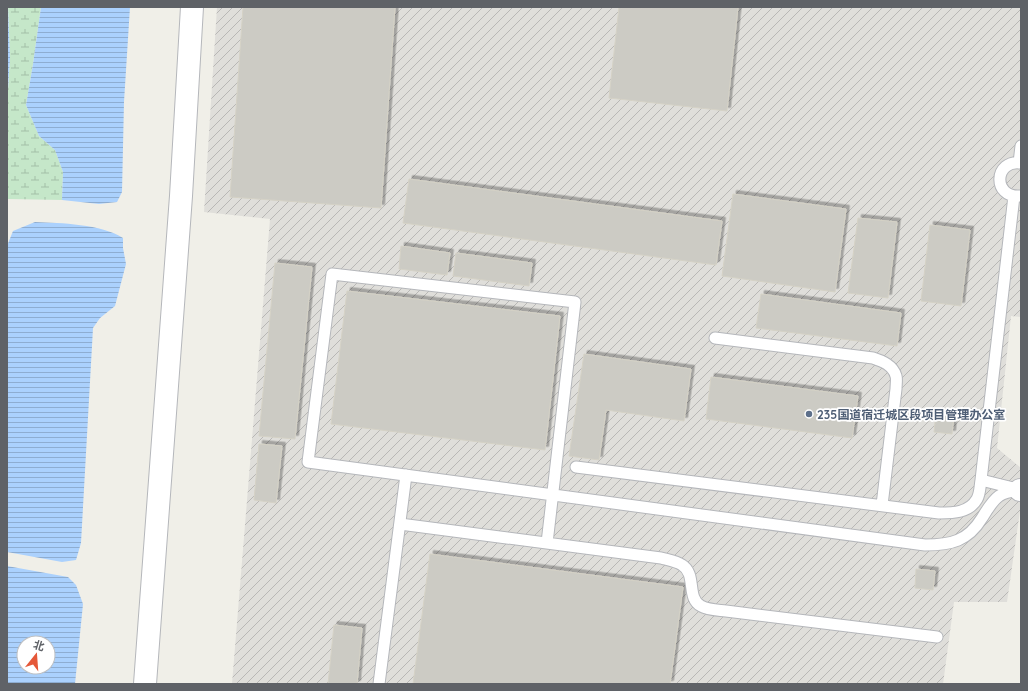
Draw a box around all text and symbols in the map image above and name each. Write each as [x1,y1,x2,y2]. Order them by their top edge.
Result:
place label: 235国道宿迁城区段项目管理办公室 [817,407,1005,422]
marker: 235国道宿迁城区段项目管理办公室 [804,409,814,419]
north arrow [16,635,56,675]
text: 北 [32,637,46,654]

